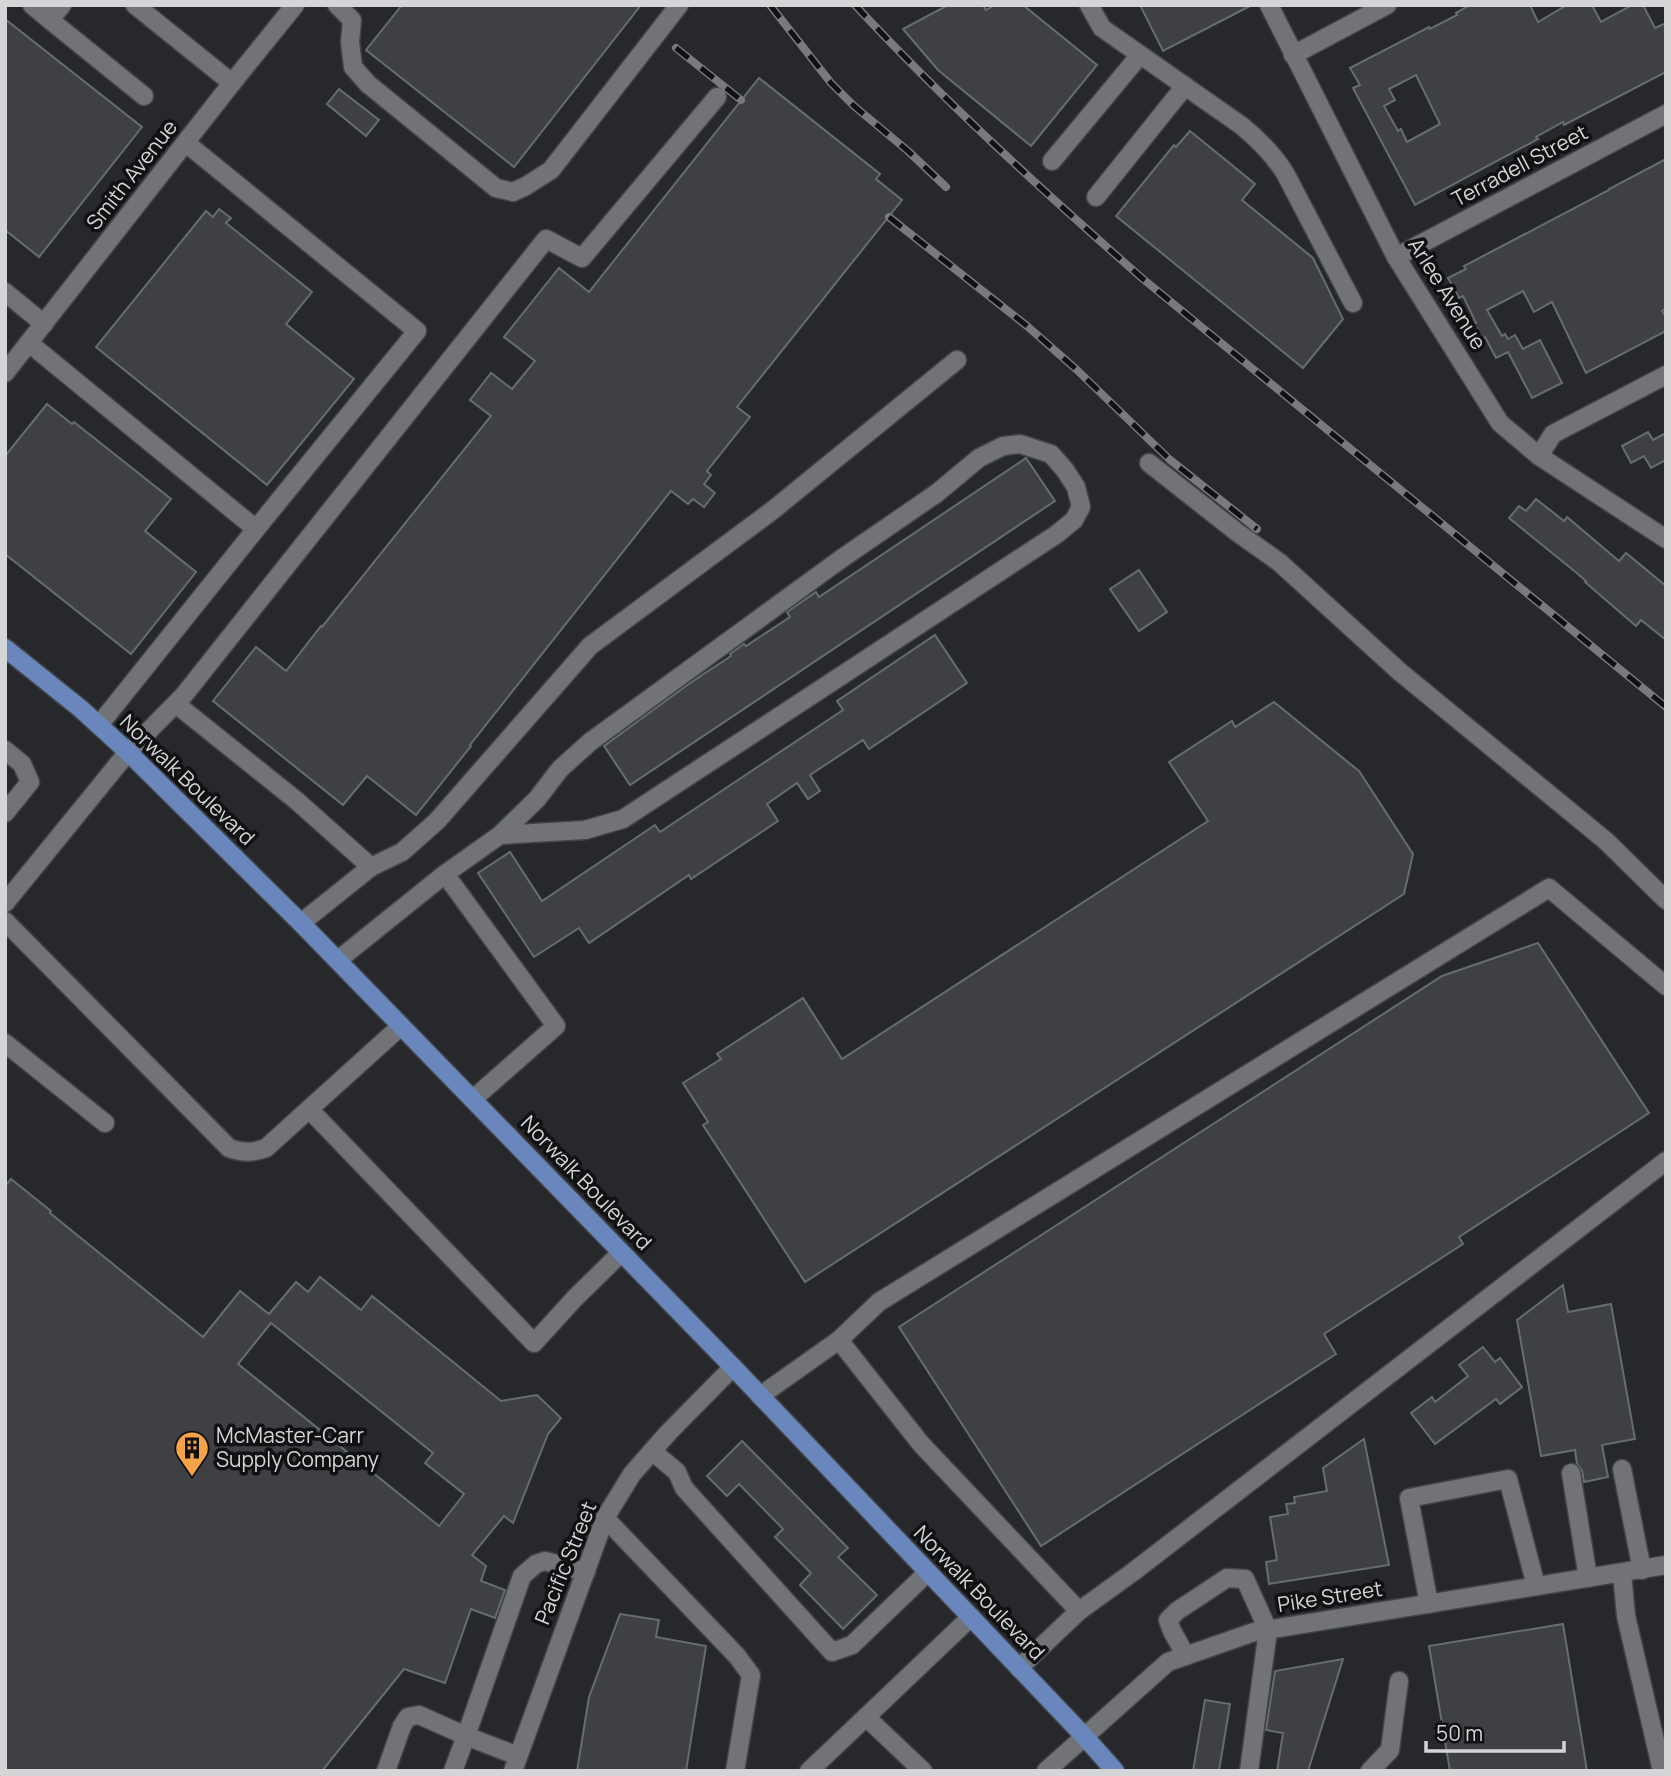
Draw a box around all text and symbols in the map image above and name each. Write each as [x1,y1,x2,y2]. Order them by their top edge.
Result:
street label: Smith Avenue [79,114,183,235]
street label: Terradell Street [1447,118,1592,213]
street label: Arlee Avenue [1402,232,1493,354]
street label: Norwalk Boulevard [114,708,261,851]
street label: Norwalk Boulevard [515,1109,658,1256]
place label: McMaster-Carr Supply Company [216,1421,379,1473]
building icon: McMaster-Carr Supply Company [173,1429,211,1478]
street label: Pacific Street [528,1497,602,1628]
street label: Norwalk Boulevard [908,1519,1051,1666]
street label: Pike Street [1275,1574,1384,1618]
scale bar [1426,1710,1564,1754]
text: 50 m [1436,1719,1483,1747]

